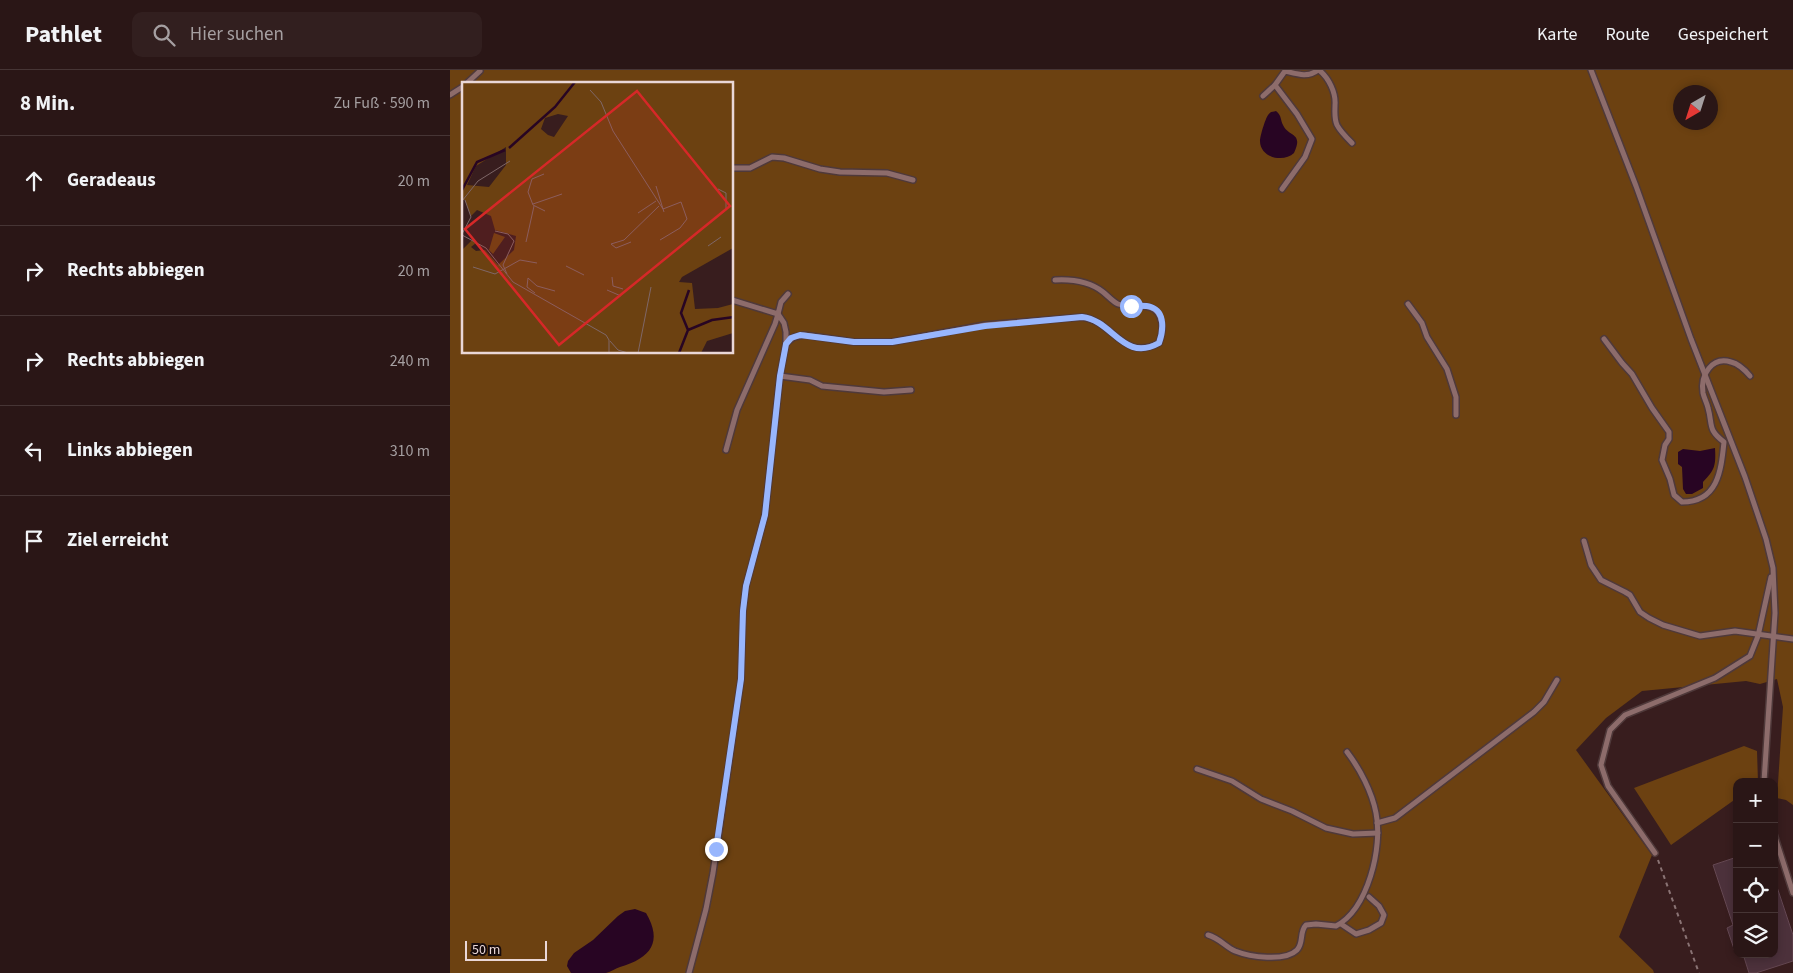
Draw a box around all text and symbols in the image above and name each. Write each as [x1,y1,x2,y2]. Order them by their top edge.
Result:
search box [132,12,482,57]
text: Pathlet [25,17,102,52]
icon: search [150,21,178,49]
text: Hier suchen [190,21,284,48]
text: Karte [1537,22,1577,47]
text: Route [1605,22,1650,47]
text: Gespeichert [1678,22,1768,47]
inset map [462,82,734,354]
north arrow [1673,85,1718,130]
text: 8 Min. [20,88,75,118]
text: Zu Fuß · 590 m [334,92,430,114]
icon: ahead [20,167,48,195]
text: Geradeaus [67,167,156,194]
text: 20 m [398,170,430,192]
icon: right [20,257,48,285]
text: Rechts abbiegen [67,257,205,284]
text: 20 m [398,260,430,282]
route start [1120,295,1143,318]
icon: right [20,347,48,375]
text: Rechts abbiegen [67,347,205,374]
text: 240 m [390,350,430,372]
icon: left [20,437,48,465]
text: Links abbiegen [67,437,193,464]
text: 310 m [390,440,430,462]
icon: arrive [20,527,48,555]
text: Ziel erreicht [67,527,168,554]
map controls [1733,778,1778,958]
button: + [1733,778,1778,823]
button: − [1733,823,1778,868]
route end [705,838,728,861]
button: locate [1733,868,1778,913]
button: layers [1733,913,1778,958]
scale bar [465,938,548,961]
text: 50 m [472,940,500,960]

